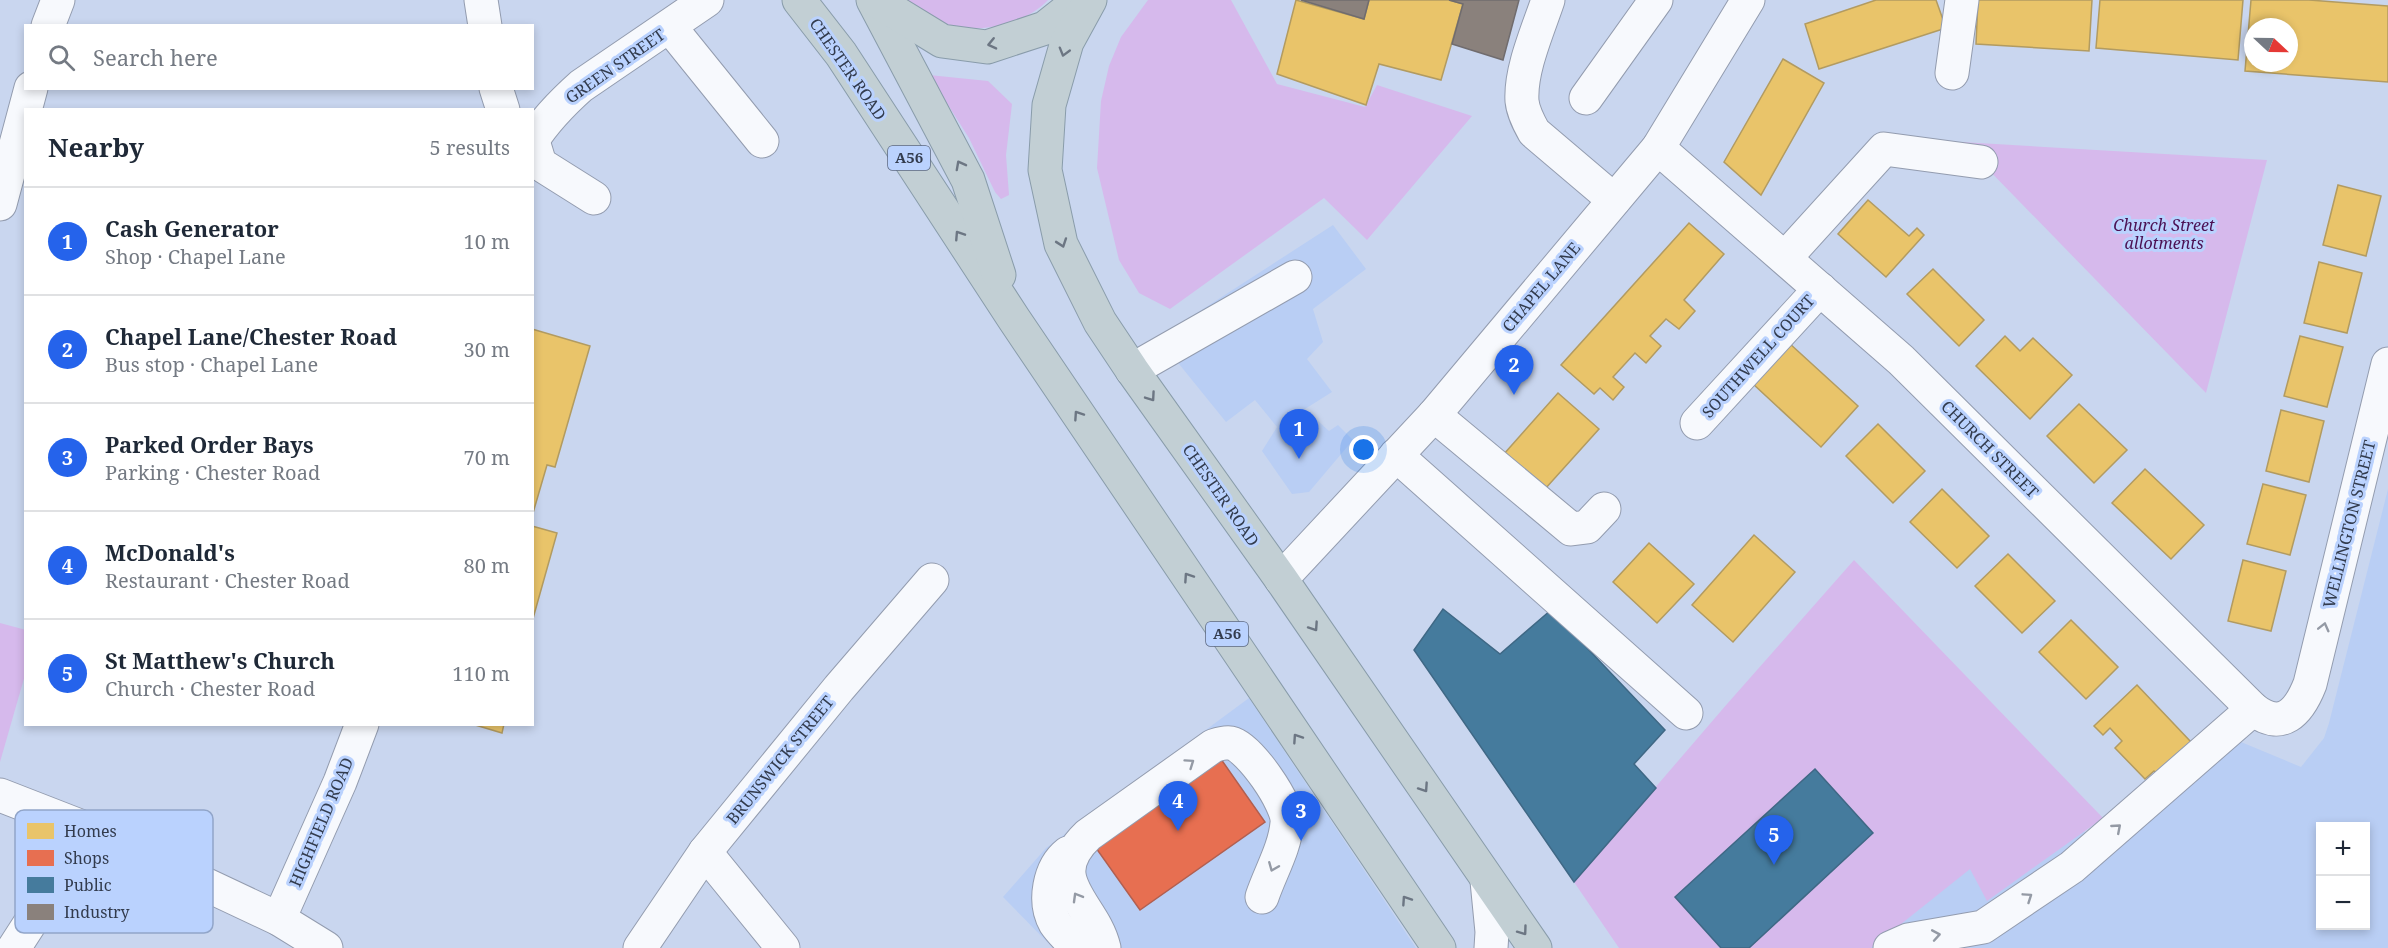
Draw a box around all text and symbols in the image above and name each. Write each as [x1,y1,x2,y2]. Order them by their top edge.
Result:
street label: CHESTER ROAD [805,14,891,124]
north arrow [2244,18,2298,72]
street label: GREEN STREET [561,23,669,108]
search box [24,24,534,90]
one-way arrow [987,37,997,50]
icon: search [45,41,78,74]
text: Search here [93,42,218,72]
one-way arrow [1059,46,1071,57]
text: Nearby [48,129,144,165]
text: 5 results [430,134,510,161]
road number: A56 [888,146,930,170]
one-way arrow [956,161,967,172]
text: Cash Generator [105,213,279,243]
park label: Church Street allotments [2113,214,2215,254]
text: 1 [62,228,73,255]
text: 10 m [464,228,510,255]
one-way arrow [955,231,966,242]
one-way arrow [1055,237,1068,248]
street label: CHAPEL LANE [1497,237,1585,337]
text: Shop · Chapel Lane [105,243,286,270]
street label: SOUTHWELL COURT [1697,290,1819,422]
text: Chapel Lane/Chester Road [105,321,397,351]
text: 2 [62,336,73,363]
text: 30 m [464,336,510,363]
pin: 2 [1494,346,1534,395]
text: Bus stop · Chapel Lane [105,351,318,378]
one-way arrow [1144,390,1155,401]
street label: CHURCH STREET [1937,396,2044,503]
pin: 1 [1280,410,1318,459]
one-way arrow [1074,411,1085,422]
text: Parked Order Bays [105,429,314,459]
your location [1349,435,1378,464]
street label: WELLINGTON STREET [2318,438,2381,610]
street label: CHESTER ROAD [1178,440,1264,550]
text: 3 [62,444,73,471]
text: 70 m [464,444,510,471]
text: Parking · Chester Road [105,459,320,486]
text: McDonald's [105,537,235,567]
text: 4 [62,552,73,579]
text: 80 m [464,552,510,579]
text: Restaurant · Chester Road [105,567,350,594]
one-way arrow [1184,572,1195,583]
one-way arrow [1307,621,1318,632]
road number: A56 [1206,622,1248,646]
one-way arrow [2316,623,2329,633]
text: St Matthew's Church [105,645,335,675]
text: 5 [62,660,73,687]
text: 110 m [452,660,510,687]
text: Church · Chester Road [105,675,315,702]
street label: BRUNSWICK STREET [721,691,839,829]
one-way arrow [1293,734,1304,745]
street label: HIGHFIELD ROAD [284,754,358,890]
one-way arrow [1183,759,1194,770]
pin: 4 [1158,782,1198,831]
one-way arrow [1416,782,1427,793]
pin: 3 [1282,792,1320,841]
legend [15,810,213,933]
pin: 5 [1754,816,1794,865]
text: Homes [64,820,117,842]
map controls [2316,822,2370,930]
button: + [2316,822,2370,876]
one-way arrow [2110,824,2120,835]
text: Shops [64,847,109,869]
one-way arrow [1268,861,1280,872]
text: Public [64,874,112,896]
button: − [2316,876,2370,930]
one-way arrow [1073,893,1084,903]
one-way arrow [2021,893,2032,904]
one-way arrow [1403,895,1414,906]
text: Industry [64,901,131,923]
one-way arrow [1516,925,1527,936]
one-way arrow [1931,929,1941,942]

